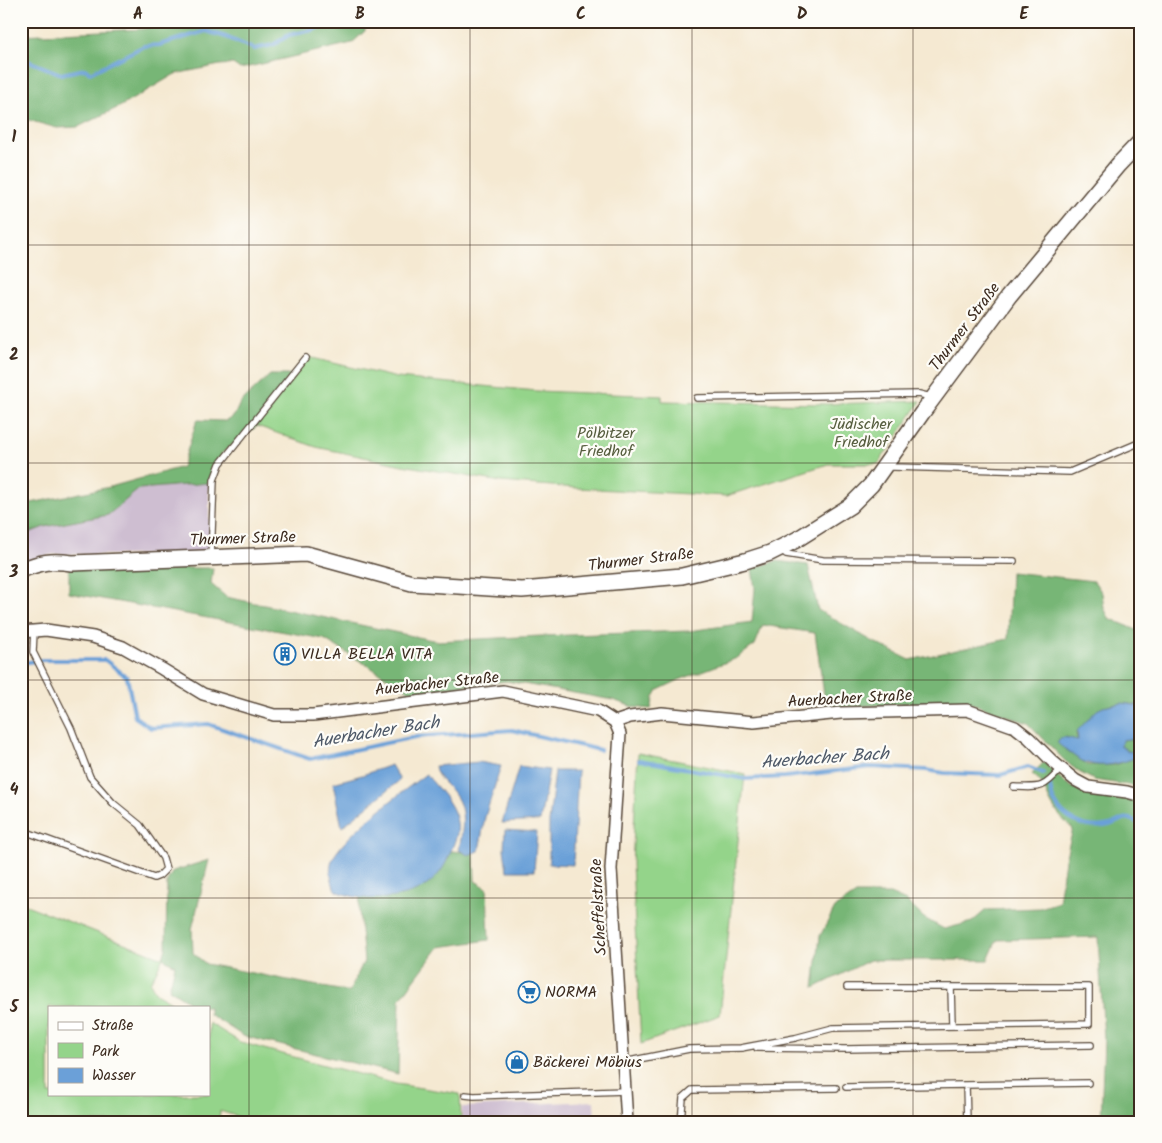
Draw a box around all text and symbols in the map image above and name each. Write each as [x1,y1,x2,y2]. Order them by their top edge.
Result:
text: A [133,2,143,27]
text: B [355,2,365,27]
text: C [576,2,586,27]
text: D [797,2,808,27]
text: E [1020,2,1030,27]
text: 1 [12,125,17,150]
street label: Thurmer Straße [923,277,1007,377]
text: 2 [9,343,19,368]
park label: Jüdischer Friedhof [830,412,894,455]
park label: Pölbitzer Friedhof [577,421,637,464]
street label: Thurmer Straße [190,525,296,553]
street label: Thurmer Straße [587,541,695,579]
text: 3 [9,560,19,585]
building icon: VILLA BELLA VITA [273,642,297,666]
place label: VILLA BELLA VITA [301,642,433,667]
street label: Auerbacher Straße [374,665,500,703]
street label: Auerbacher Straße [787,683,913,715]
water label: Auerbacher Bach [310,708,443,757]
water label: Auerbacher Bach [760,740,891,778]
text: 4 [10,778,19,803]
street label: Scheffelstraße [584,858,614,956]
supermarket icon: NORMA [517,980,541,1004]
place label: NORMA [545,980,598,1005]
text: 5 [9,995,20,1020]
legend [48,1006,210,1096]
text: Straße [92,1014,134,1038]
text: Park [92,1040,120,1064]
shop icon: Bäckerei Möbius [505,1050,529,1074]
place label: Bäckerei Möbius [533,1050,642,1075]
text: Wasser [92,1064,136,1088]

